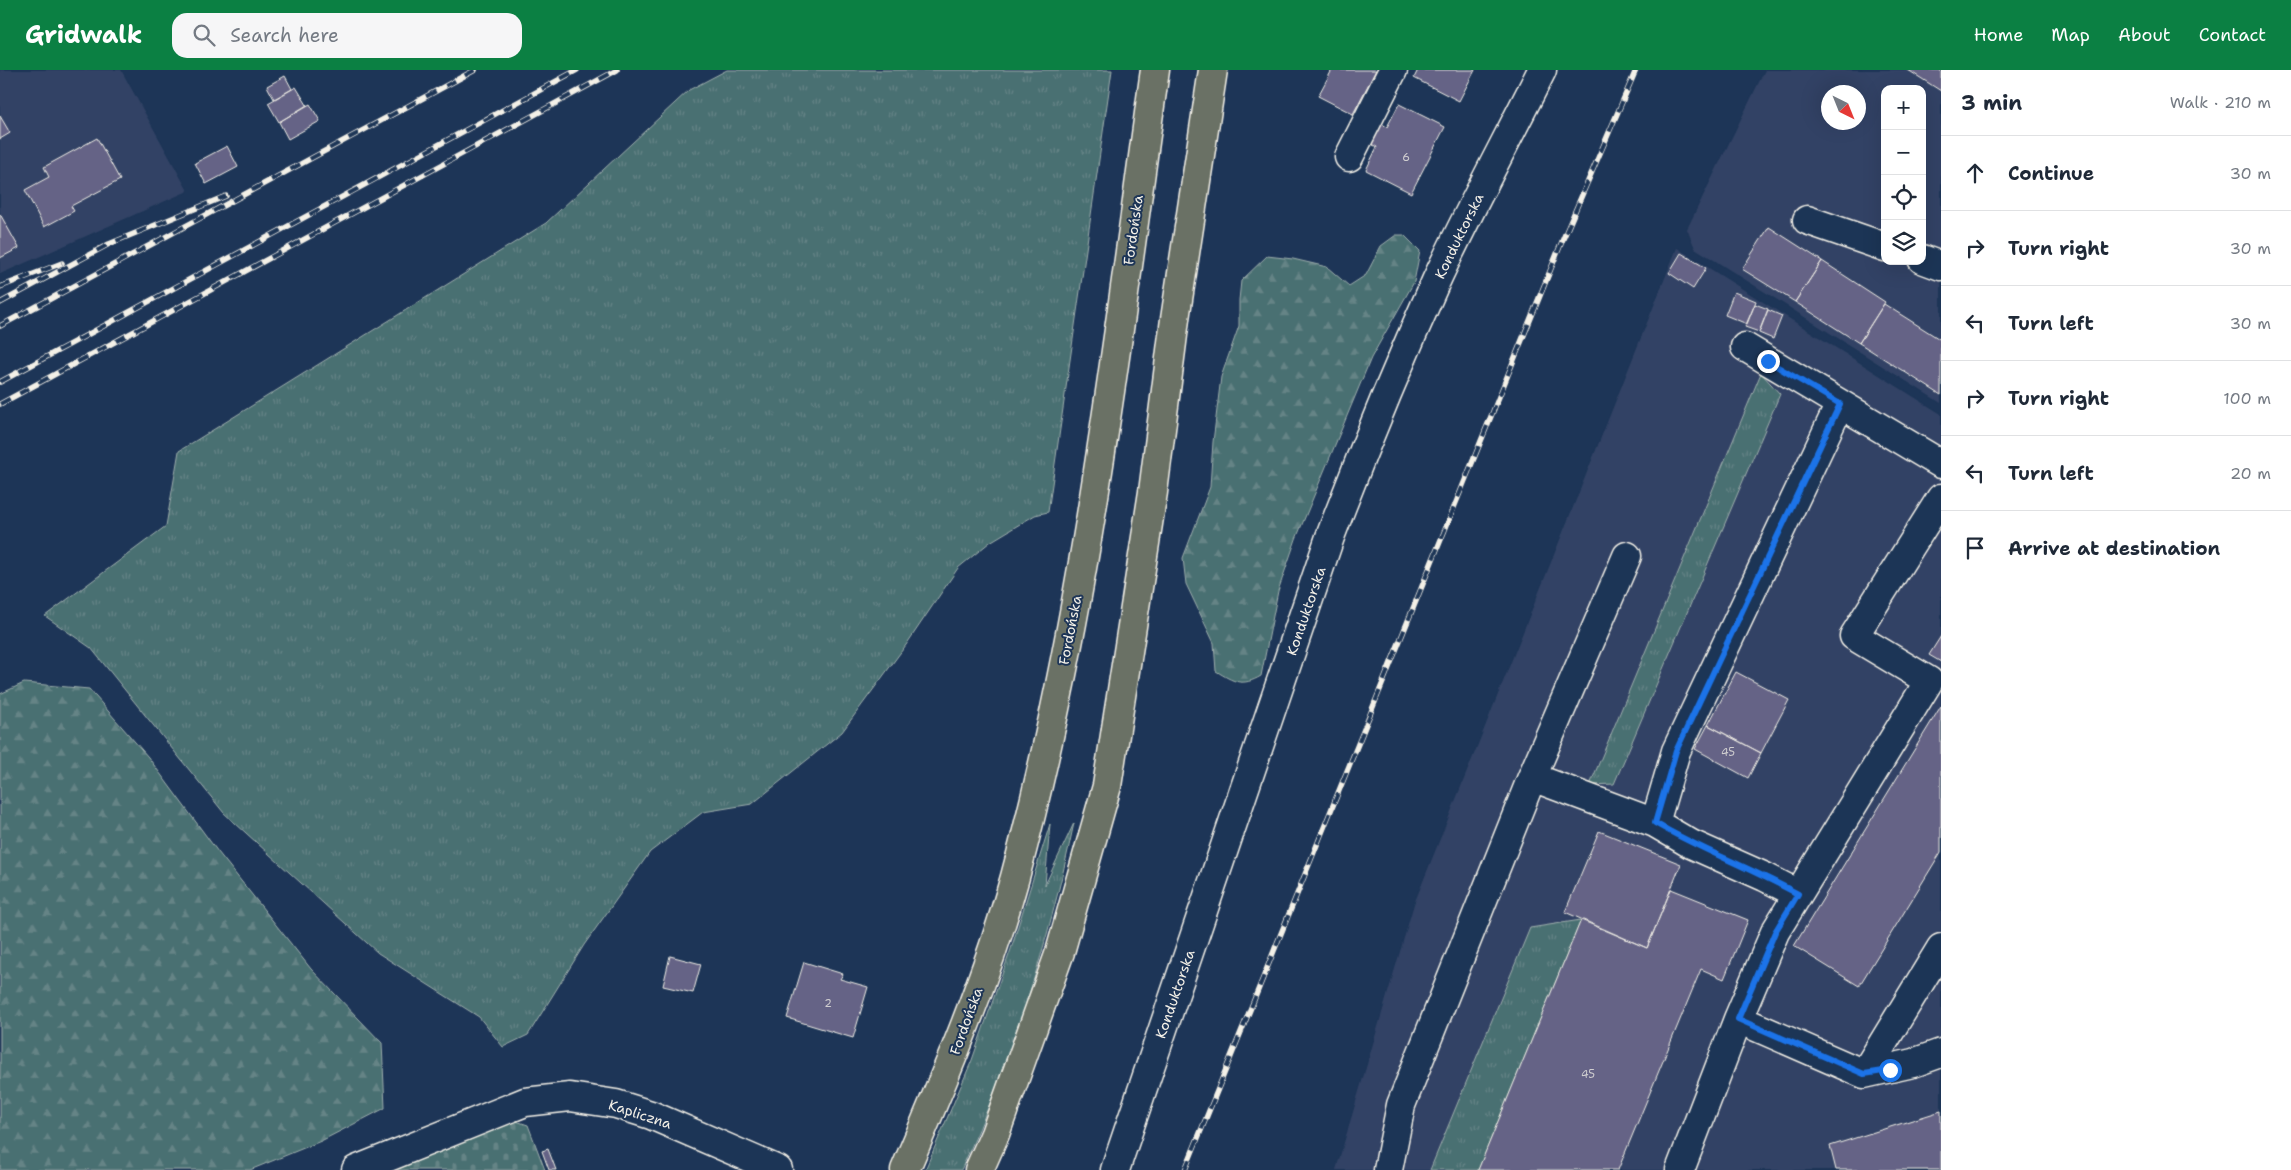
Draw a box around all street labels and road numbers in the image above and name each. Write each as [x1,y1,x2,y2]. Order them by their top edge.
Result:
street label: Konduktorska [1431,190,1488,282]
street label: Fordońska [1119,194,1147,266]
street label: Konduktorska [1282,564,1330,658]
street label: Fordońska [1054,594,1086,666]
street label: Konduktorska [1151,947,1199,1041]
street label: Fordońska [946,985,987,1057]
street label: Kapliczna [606,1095,674,1133]

